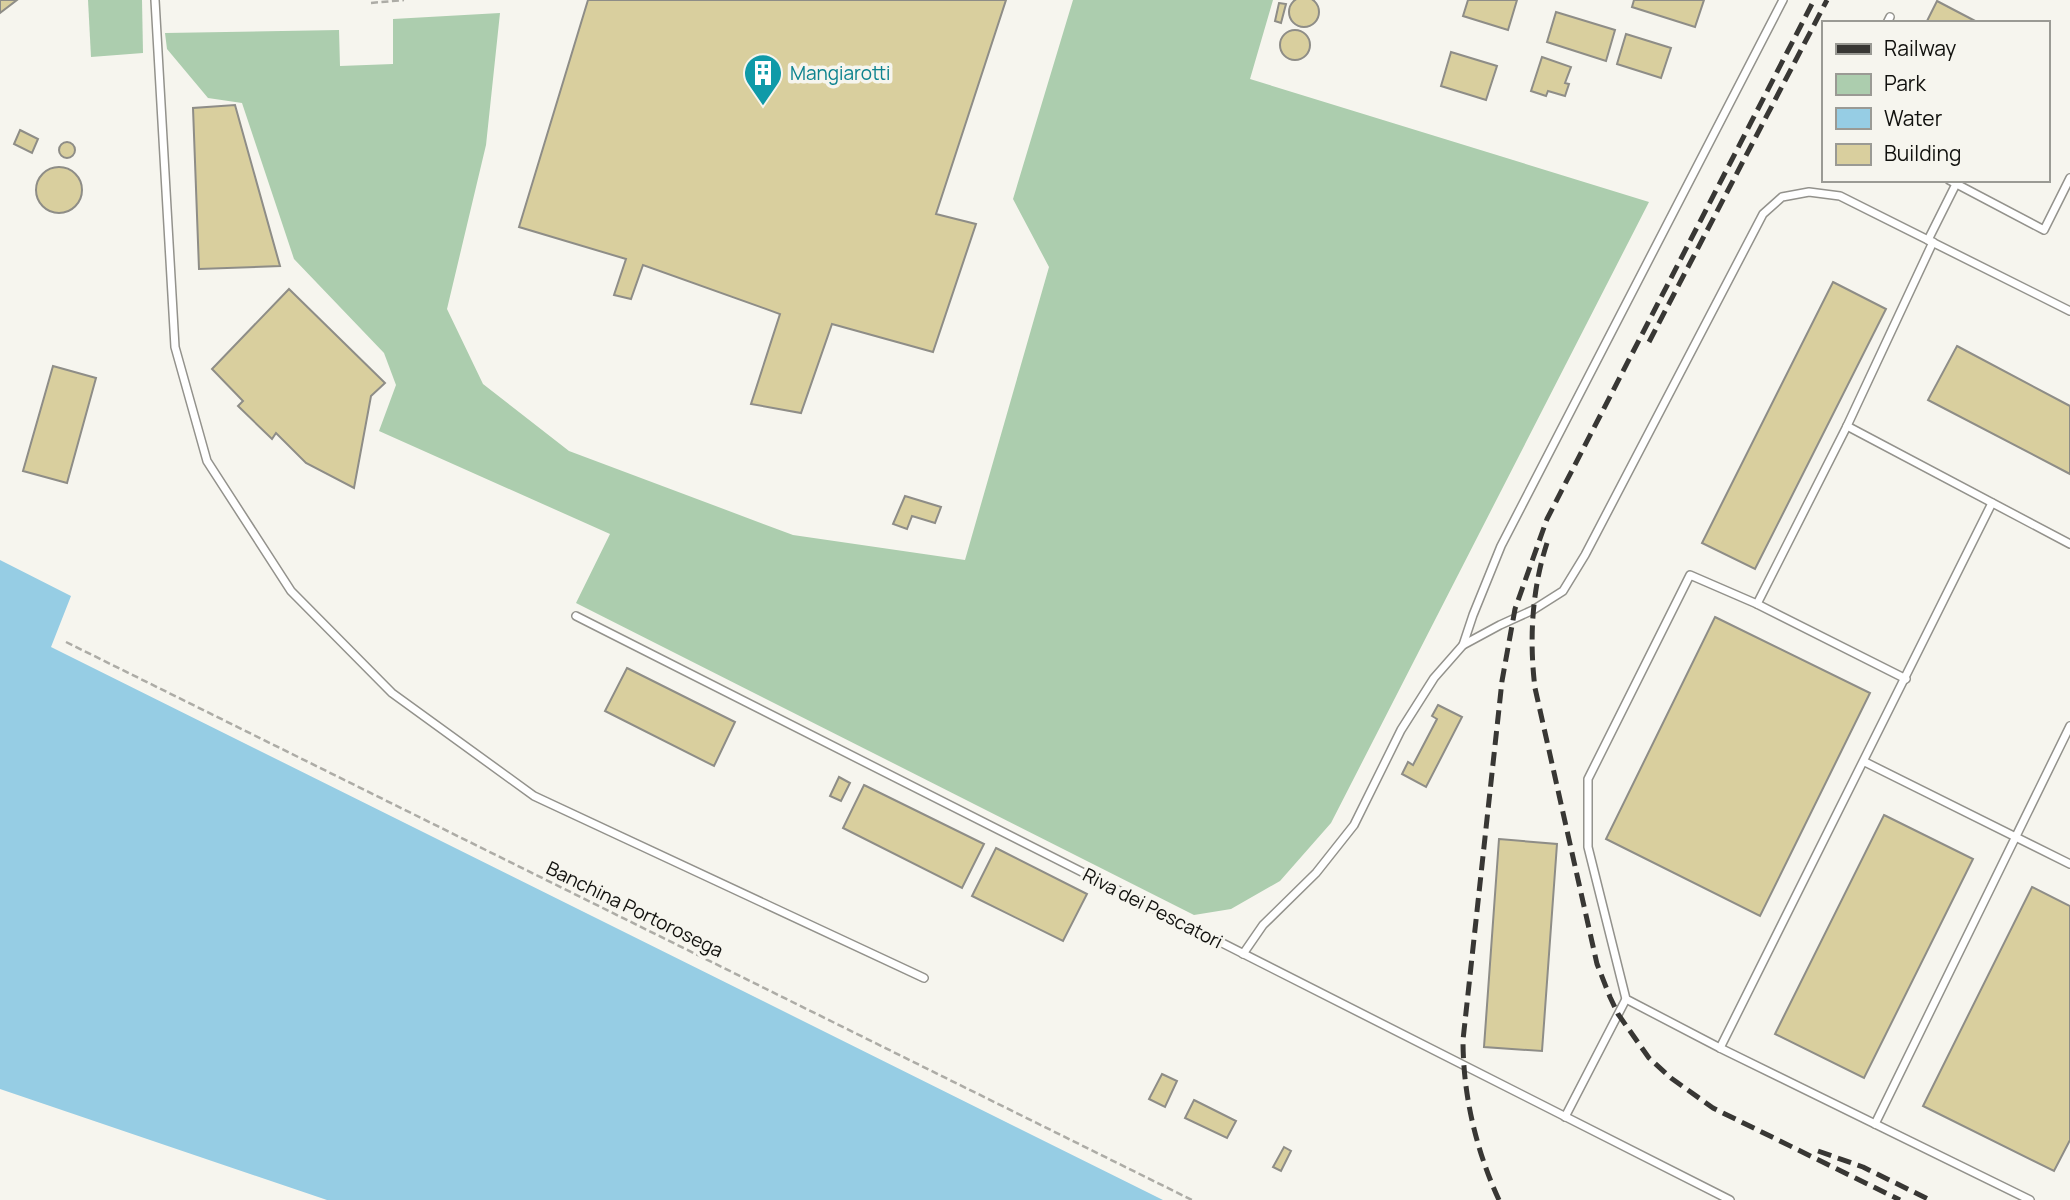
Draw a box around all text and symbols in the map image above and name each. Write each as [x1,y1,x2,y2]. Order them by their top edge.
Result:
legend [1822,21,2049,182]
text: Railway [1884,34,1956,62]
building icon: Mangiarotti [742,52,784,107]
place label: Mangiarotti [790,60,890,86]
text: Park [1884,69,1926,97]
text: Water [1884,104,1943,132]
text: Building [1884,139,1961,167]
street label: Banchina Portorosega [542,855,728,963]
street label: Riva dei Pescatori [1079,862,1227,954]

